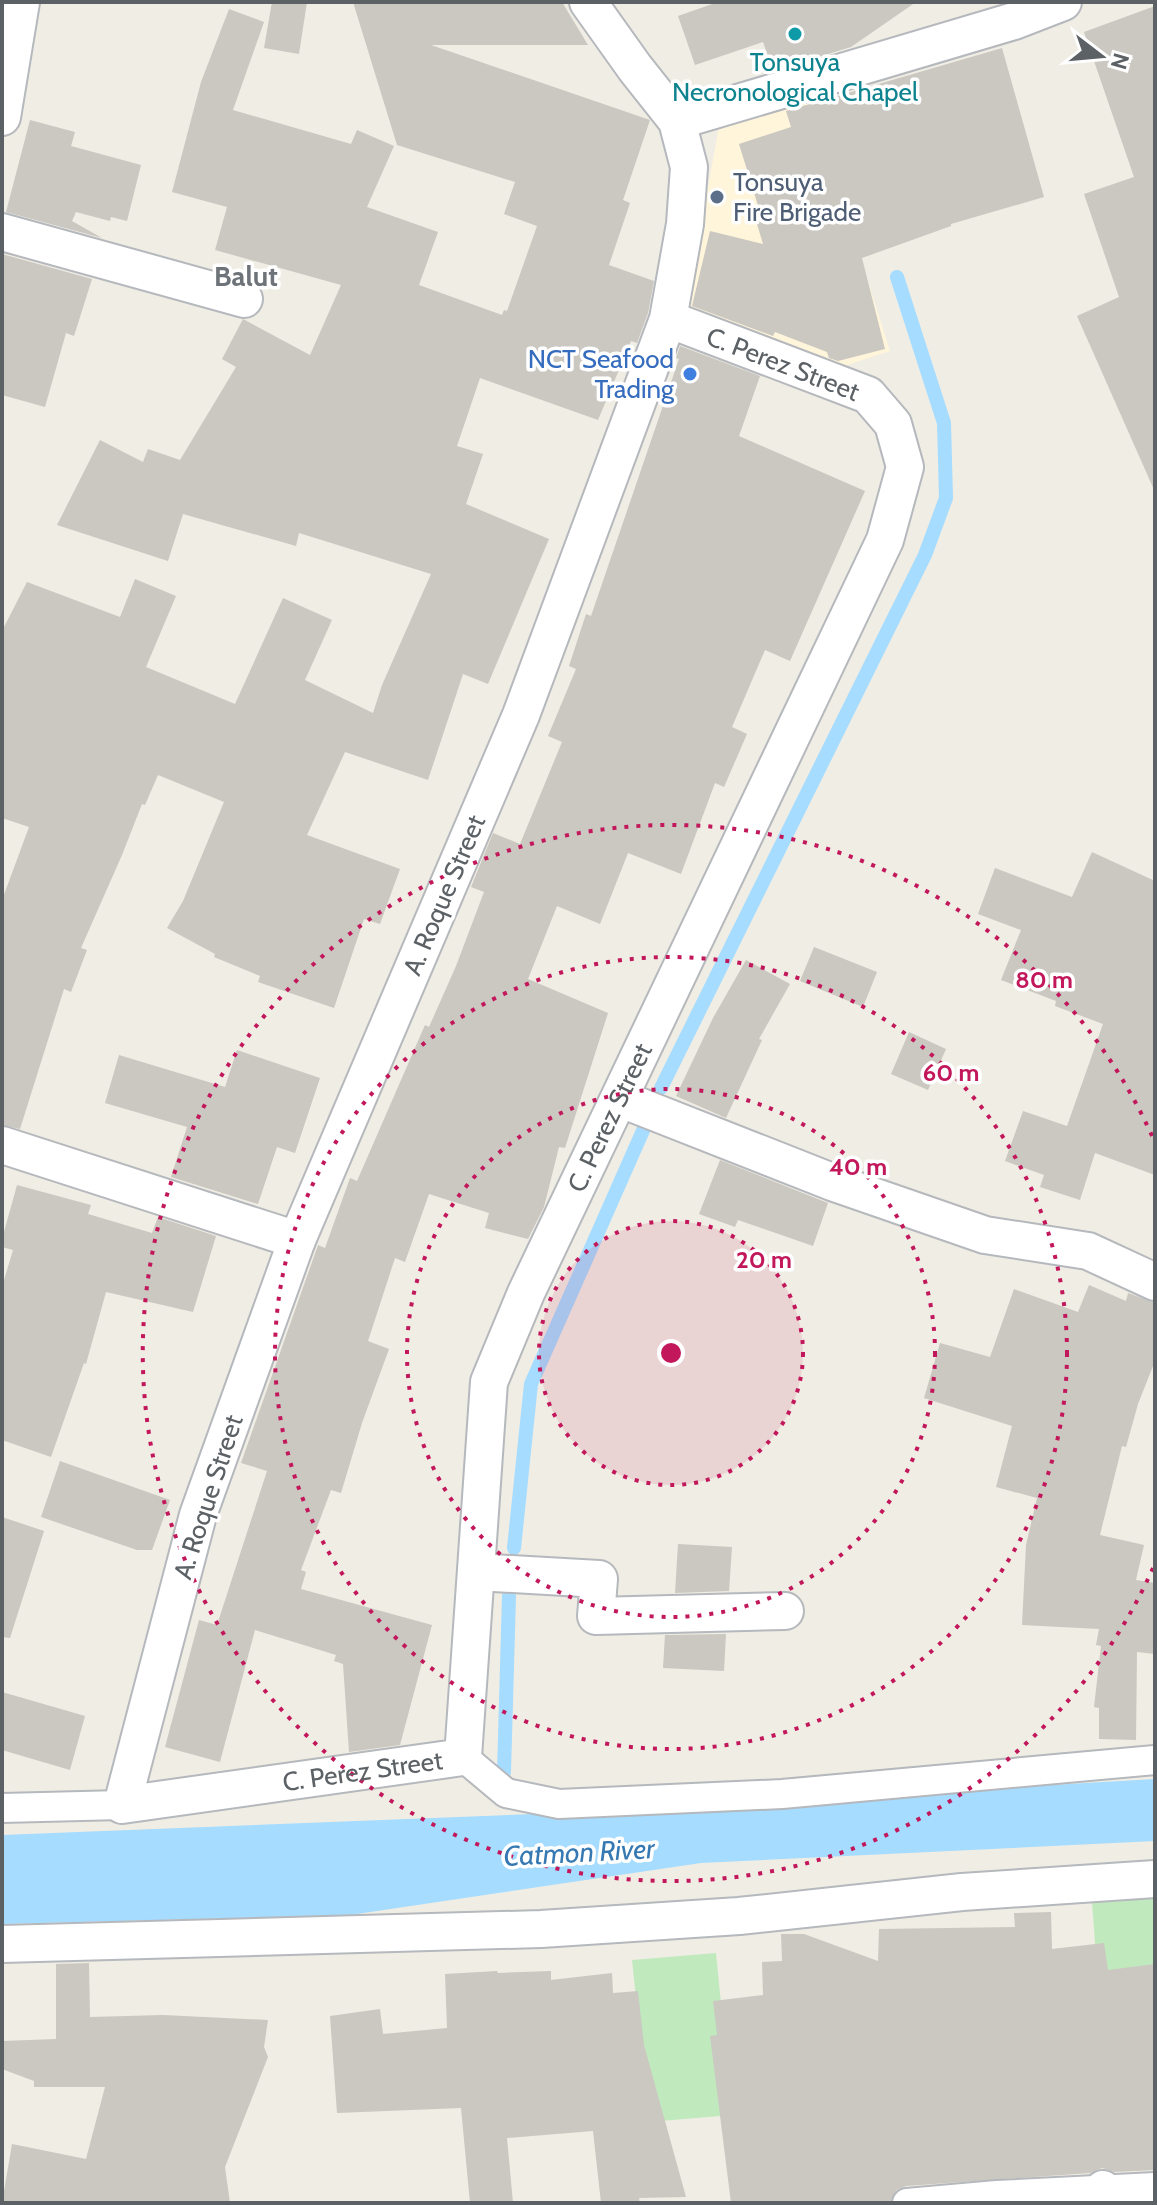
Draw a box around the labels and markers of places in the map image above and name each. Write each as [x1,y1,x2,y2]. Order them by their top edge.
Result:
marker: Tonsuya Necronological Chapel [786,25,804,43]
place label: Tonsuya Necronological Chapel [672,46,918,108]
place label: Tonsuya Fire Brigade [733,166,861,228]
marker: Tonsuya Fire Brigade [708,188,726,206]
place label: NCT Seafood Trading [528,343,675,405]
marker: NCT Seafood Trading [681,365,699,383]
centre of rings [657,1339,685,1367]

